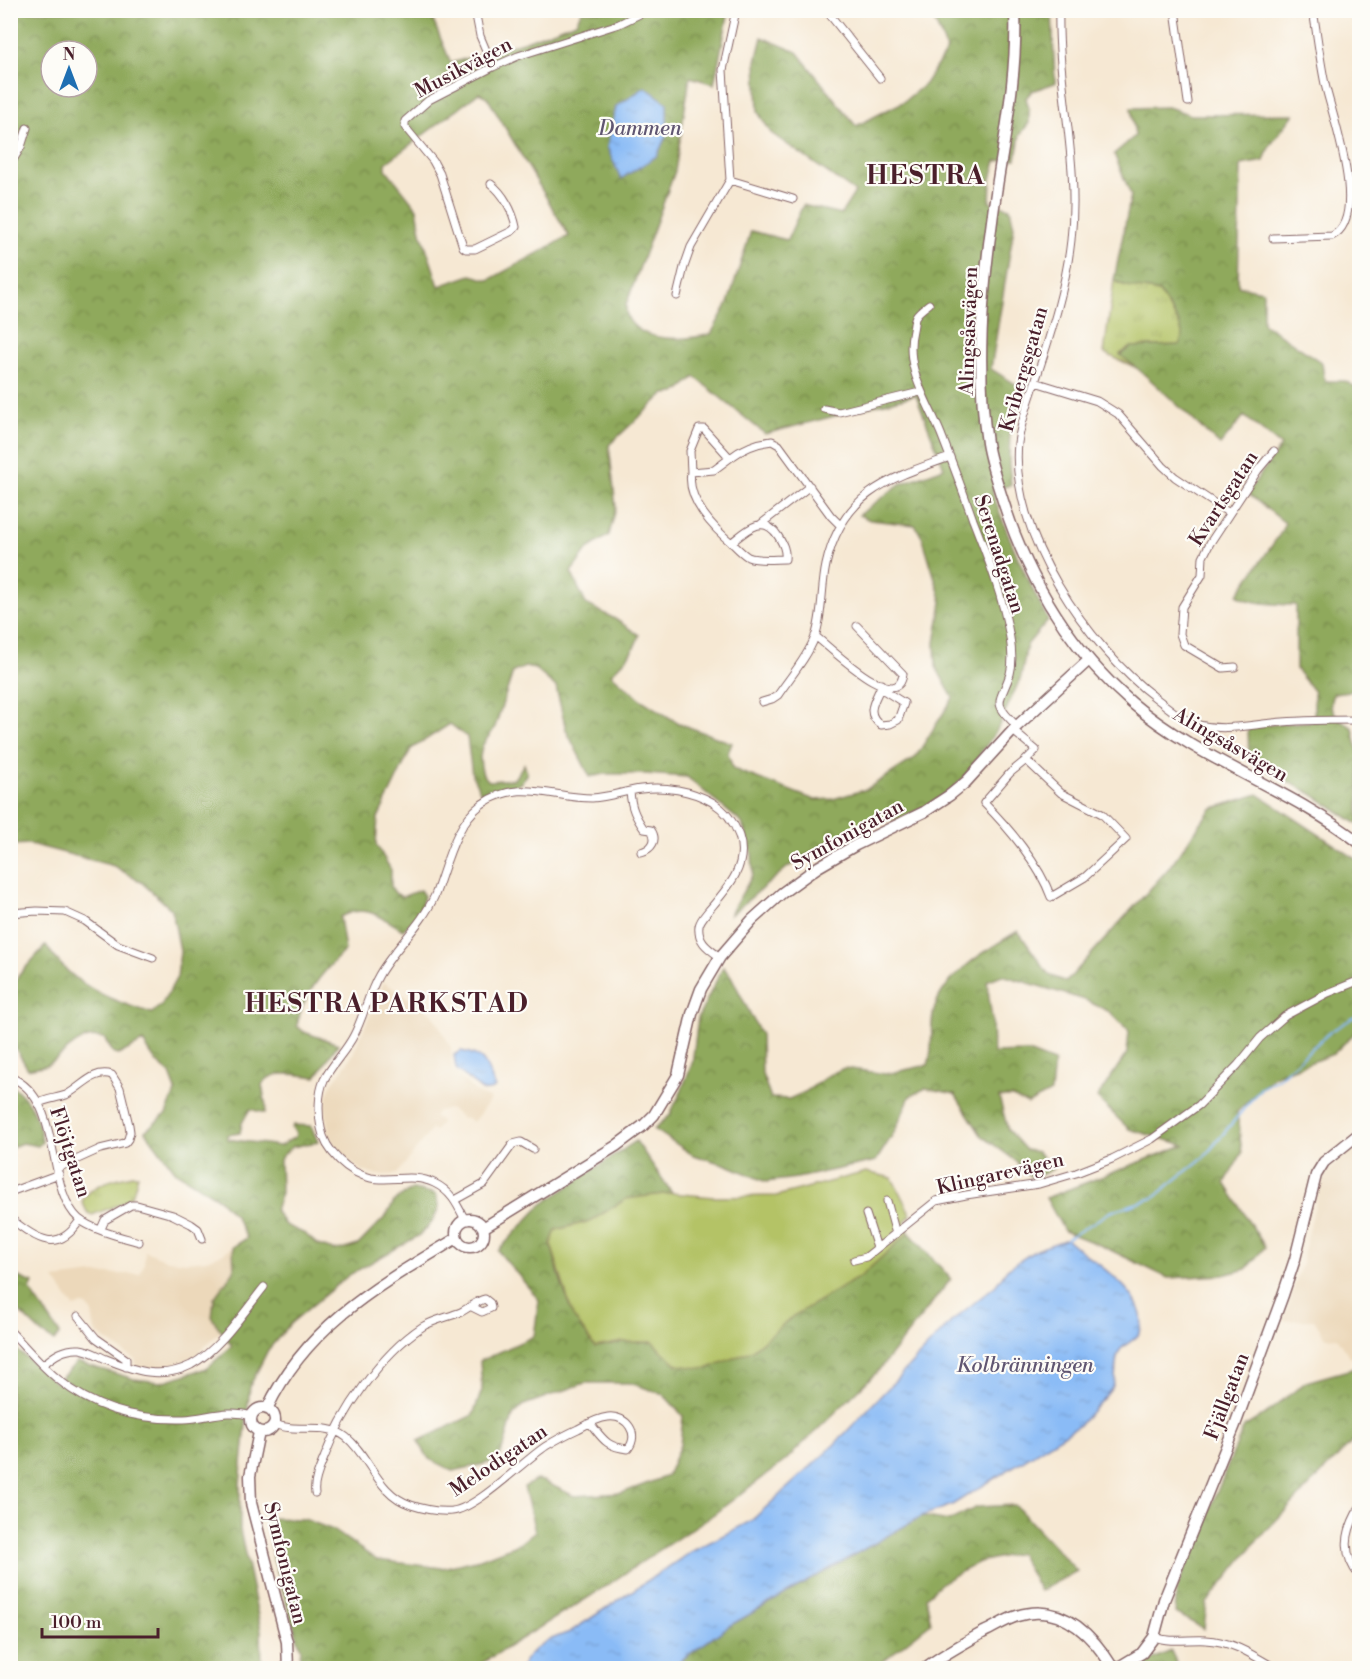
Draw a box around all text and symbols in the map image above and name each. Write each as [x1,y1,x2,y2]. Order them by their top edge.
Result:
street label: Musikvägen [411,32,517,104]
north arrow [39,39,99,99]
text: N [63,45,76,65]
water label: Dammen [597,116,682,142]
district label: HESTRA [866,160,986,192]
street label: Alingsåsvägen [955,266,984,397]
street label: Kvibergsgatan [995,304,1054,435]
street label: Kvartsgatan [1184,446,1264,551]
street label: Serenadgatan [968,492,1030,617]
street label: Alingsåsvägen [1167,702,1292,788]
street label: Symfonigatan [787,794,908,877]
district label: HESTRA PARKSTAD [245,988,529,1020]
street label: Flöjtgatan [43,1104,96,1201]
street label: Klingarevägen [934,1148,1067,1201]
street label: Fjällgatan [1199,1349,1255,1444]
water label: Kolbränningen [956,1353,1094,1379]
street label: Melodigatan [445,1419,553,1503]
street label: Symfonigatan [257,1500,312,1627]
scale bar [42,1601,158,1639]
text: 100 m [51,1611,102,1634]

